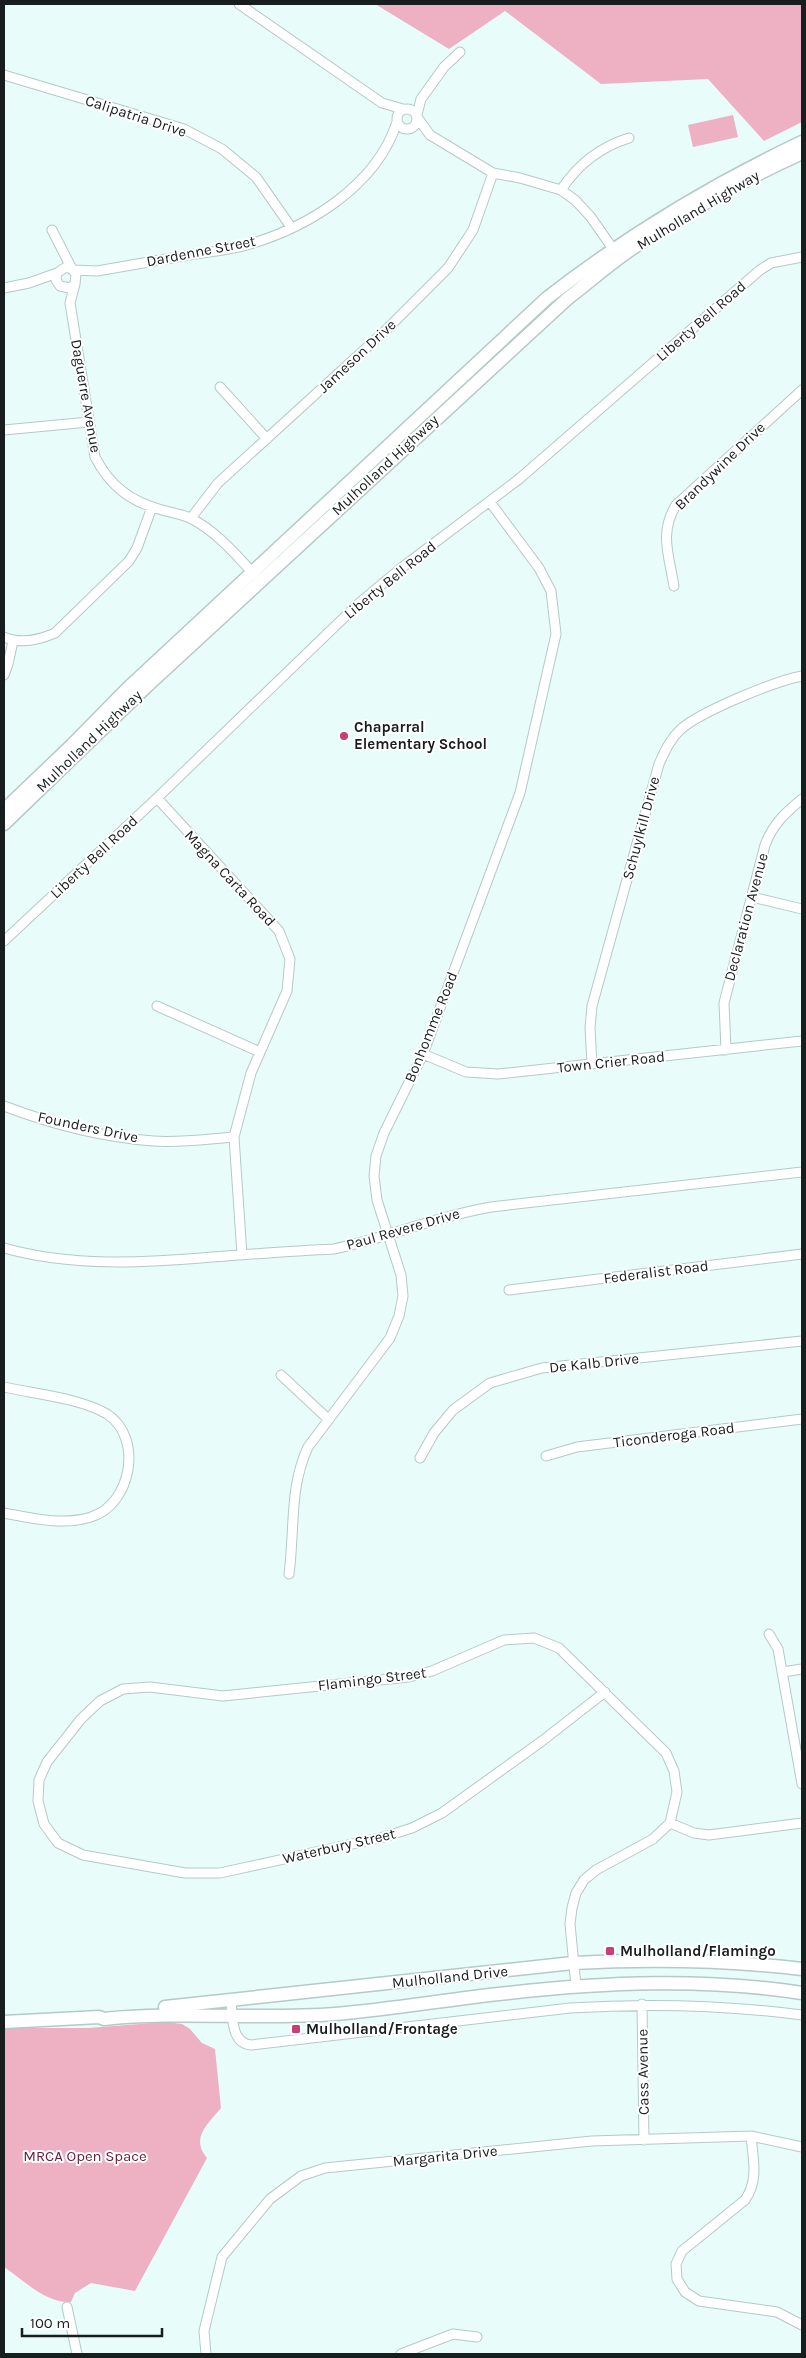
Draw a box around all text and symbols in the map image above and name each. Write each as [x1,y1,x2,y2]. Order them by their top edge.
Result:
street label: Calipatria Drive [83,91,189,141]
street label: Mulholland Highway [634,166,762,254]
street label: Dardenne Street [145,232,257,270]
street label: Liberty Bell Road [652,277,750,365]
street label: Jameson Drive [314,315,400,397]
street label: Daguerre Avenue [67,338,105,454]
street label: Mulholland Highway [328,411,442,519]
street label: Brandywine Drive [671,418,769,514]
street label: Liberty Bell Road [340,537,440,623]
street label: Mulholland Highway [33,686,145,796]
place label: Chaparral Elementary School [354,718,487,753]
marker: Chaparral Elementary School [338,730,350,742]
street label: Schuylkill Drive [619,774,663,882]
street label: Liberty Bell Road [46,812,142,902]
street label: Magna Carta Road [181,826,279,930]
street label: Declaration Avenue [720,851,772,983]
street label: Bonhomme Road [401,969,461,1085]
street label: Town Crier Road [556,1047,666,1077]
street label: Founders Drive [36,1108,140,1146]
street label: Paul Revere Drive [344,1204,462,1254]
street label: Federalist Road [602,1257,710,1287]
street label: De Kalb Drive [548,1349,640,1377]
street label: Ticonderoga Road [612,1419,736,1451]
street label: Flamingo Street [317,1663,428,1695]
street label: Waterbury Street [281,1824,397,1868]
place label: Mulholland/Flamingo [620,1942,776,1960]
marker: Mulholland/Flamingo [604,1945,616,1957]
street label: Mulholland Drive [391,1962,509,1992]
place label: Mulholland/Frontage [306,2020,458,2038]
marker: Mulholland/Frontage [290,2023,302,2035]
street label: Cass Avenue [633,2029,653,2115]
street label: Margarita Drive [392,2142,498,2170]
park label: MRCA Open Space [23,2147,147,2165]
scale bar [22,2306,162,2338]
text: 100 m [30,2314,70,2332]

